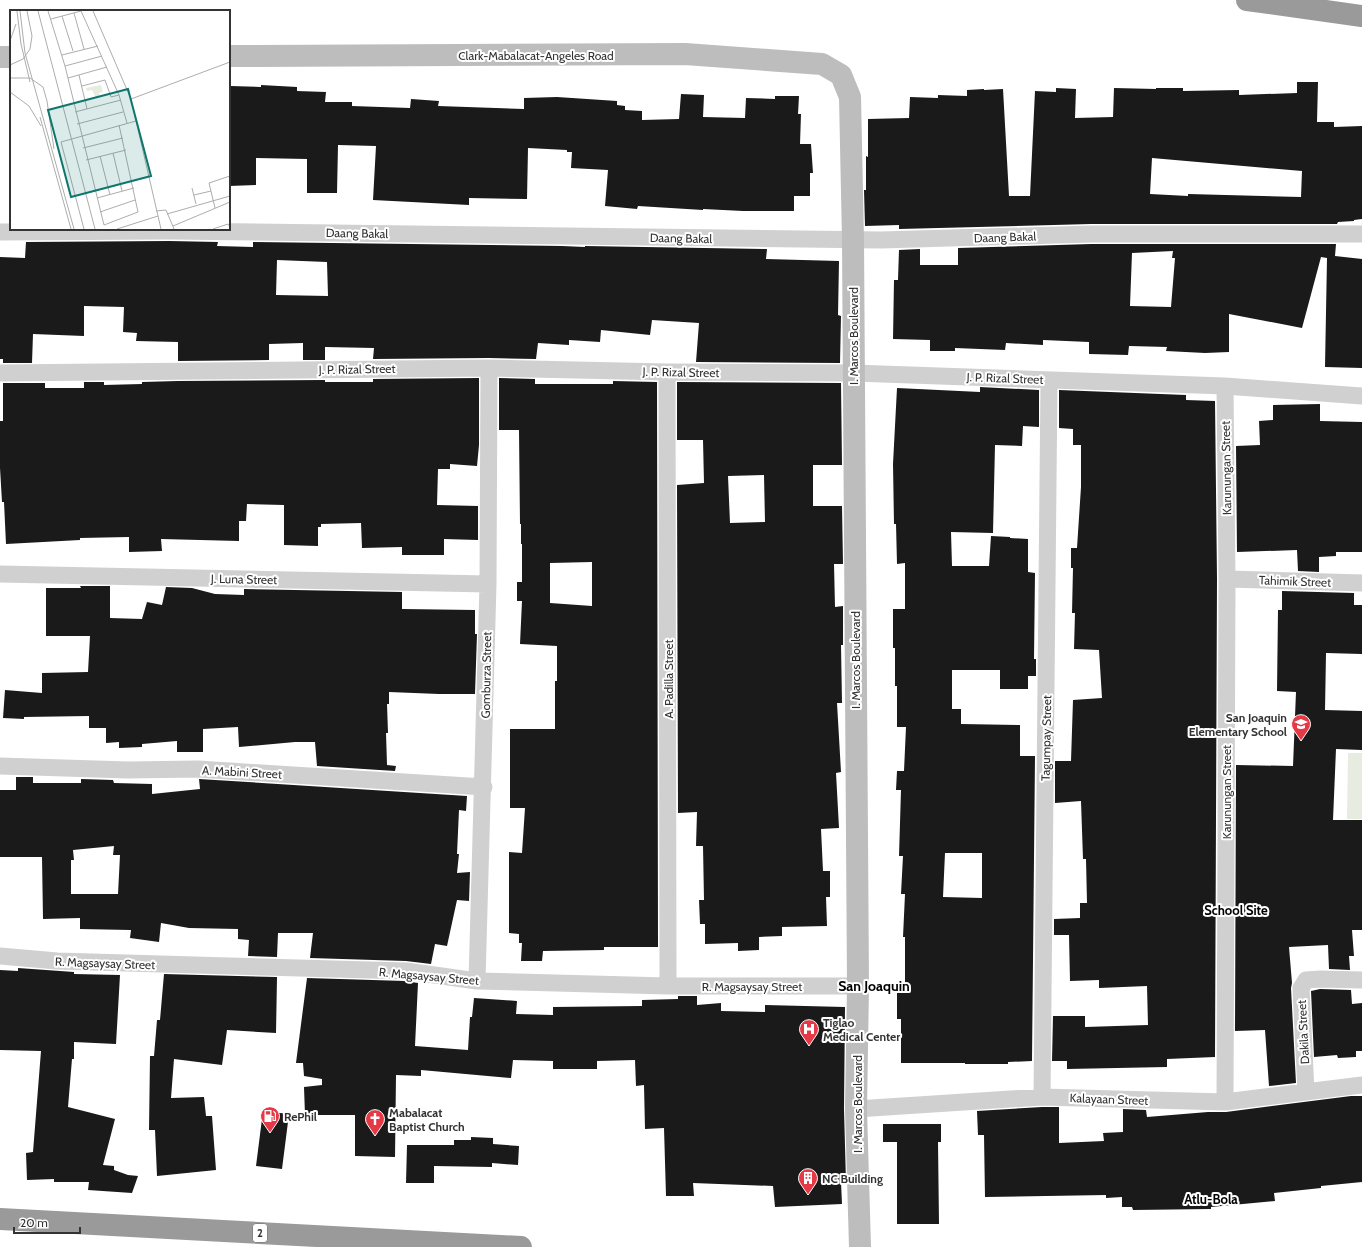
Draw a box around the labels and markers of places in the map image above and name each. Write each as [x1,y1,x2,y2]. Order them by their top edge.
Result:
place label: San Joaquin Elementary School [1189,710,1287,739]
school or university icon: San Joaquin Elementary School [1290,713,1312,741]
place label: Tiglao Medical Center [823,1015,900,1044]
hospital icon: Tiglao Medical Center [798,1018,820,1046]
fuel station icon: RePhil [259,1105,281,1133]
place label: Mabalacat Baptist Church [389,1105,465,1134]
church icon: Mabalacat Baptist Church [364,1108,386,1136]
place label: RePhil [284,1109,317,1124]
building icon: NC Building [797,1167,819,1195]
place label: NC Building [822,1171,883,1186]

